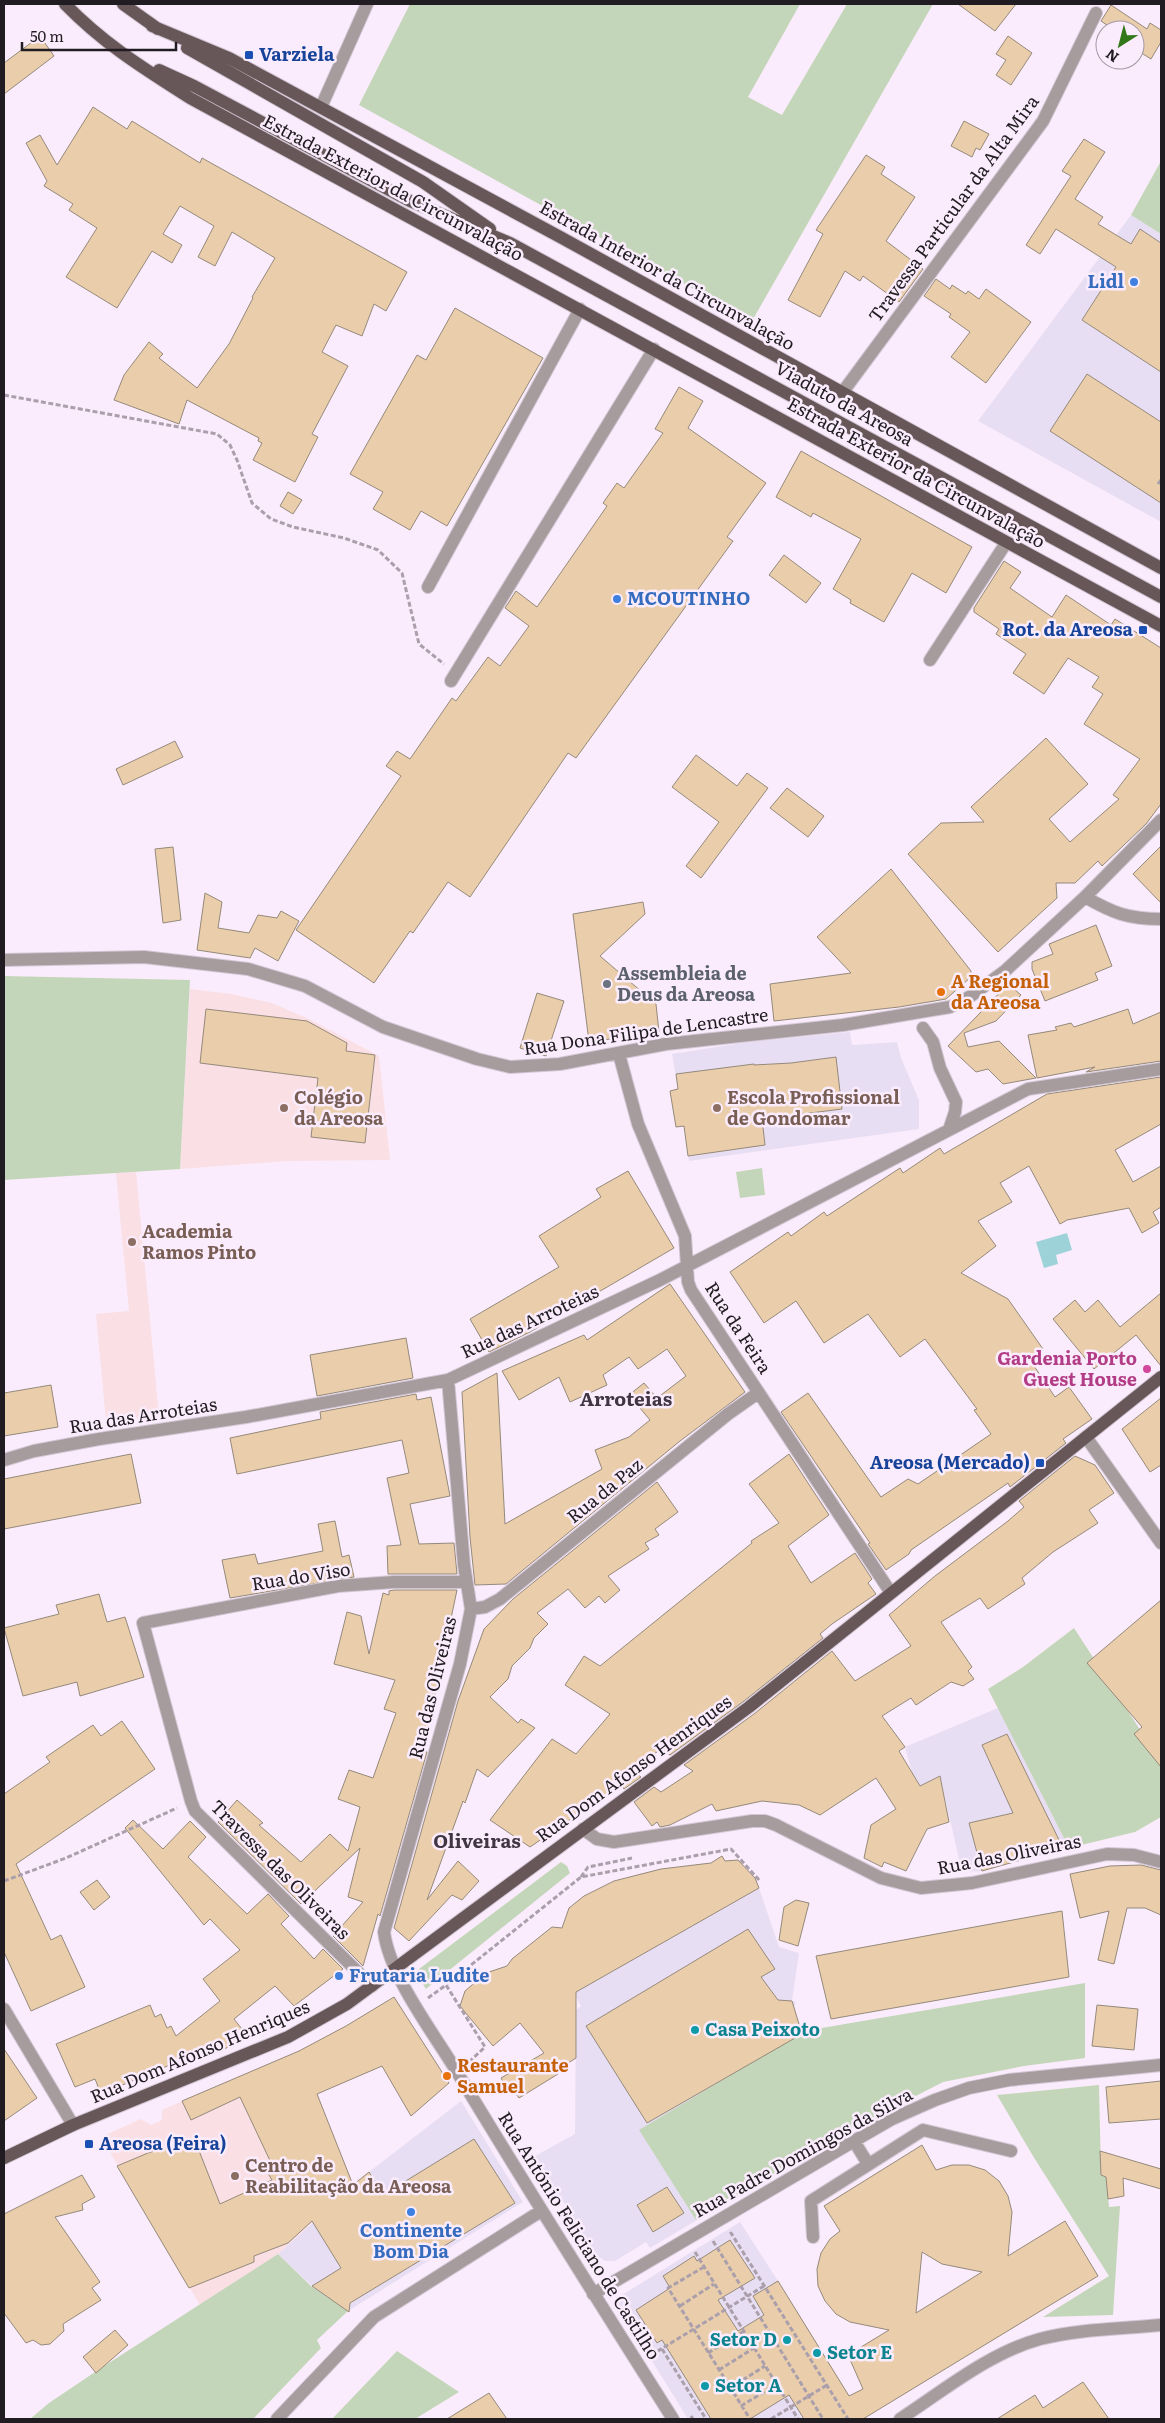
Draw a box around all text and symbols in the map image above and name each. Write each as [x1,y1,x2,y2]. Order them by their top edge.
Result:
scale bar [22,20,176,52]
north arrow [1095,20,1145,70]
text: 50 m [30,24,64,47]
place label: Varziela [259,40,335,67]
text: N [1101,45,1122,68]
marker: Varziela [243,49,255,61]
street label: Travessa Particular da Alta Mira [861,89,1045,327]
street label: Estrada Exterior da Circunvalação [259,106,529,267]
street label: Estrada Interior da Circunvalação [535,193,800,356]
place label: Lidl [1087,267,1124,294]
marker: Lidl [1128,276,1140,288]
street label: Viaduto da Areosa [771,353,919,452]
street label: Estrada Exterior da Circunvalação [783,389,1051,554]
place label: MCOUTINHO [627,584,750,611]
marker: MCOUTINHO [611,593,623,605]
place label: Rot. da Areosa [1002,615,1134,642]
marker: Rot. da Areosa [1137,624,1149,636]
place label: Assembleia de Deus da Areosa [617,959,756,1007]
place label: A Regional da Areosa [951,967,1050,1015]
marker: Assembleia de Deus da Areosa [601,978,613,990]
marker: A Regional da Areosa [935,986,947,998]
street label: Rua Dona Filipa de Lencastre [522,1000,770,1061]
place label: Colégio da Areosa [294,1083,384,1131]
place label: Escola Profissional de Gondomar [727,1083,900,1131]
marker: Colégio da Areosa [278,1102,290,1114]
marker: Escola Profissional de Gondomar [711,1102,723,1114]
place label: Academia Ramos Pinto [142,1217,256,1265]
marker: Academia Ramos Pinto [126,1236,138,1248]
street label: Rua da Feira [699,1276,779,1379]
street label: Rua das Arroteias [456,1277,603,1364]
place label: Gardenia Porto Guest House [997,1344,1137,1392]
marker: Gardenia Porto Guest House [1141,1363,1153,1375]
district label: Arroteias [580,1384,672,1412]
street label: Rua das Arroteias [67,1389,219,1440]
place label: Areosa (Mercado) [870,1448,1030,1475]
street label: Rua da Paz [560,1451,648,1529]
marker: Areosa (Mercado) [1034,1457,1046,1469]
street label: Rua do Viso [249,1554,352,1597]
street label: Rua das Oliveiras [401,1614,462,1762]
street label: Rua Dom Afonso Henriques [530,1687,737,1848]
street label: Travessa das Oliveiras [205,1793,357,1945]
district label: Oliveiras [433,1826,521,1854]
street label: Rua das Oliveiras [935,1826,1083,1881]
place label: Frutaria Ludite [349,1961,489,1988]
marker: Frutaria Ludite [333,1970,345,1982]
street label: Rua Dom Afonso Henriques [85,1992,313,2109]
place label: Casa Peixoto [705,2015,820,2042]
marker: Casa Peixoto [689,2024,701,2036]
place label: Restaurante Samuel [457,2051,569,2099]
marker: Restaurante Samuel [441,2070,453,2082]
street label: Rua Padre Domingos da Silva [688,2080,917,2223]
street label: Rua António Feliciano de Castilho [493,2106,668,2364]
place label: Areosa (Feira) [99,2129,226,2156]
marker: Areosa (Feira) [83,2138,95,2150]
place label: Centro de Reabilitação da Areosa [245,2151,452,2199]
marker: Centro de Reabilitação da Areosa [229,2170,241,2182]
marker: Continente Bom Dia [405,2206,417,2218]
place label: Continente Bom Dia [360,2216,462,2264]
place label: Setor D [710,2325,777,2352]
marker: Setor D [781,2334,793,2346]
place label: Setor E [827,2338,892,2365]
marker: Setor E [811,2347,823,2359]
place label: Setor A [715,2371,782,2398]
marker: Setor A [699,2380,711,2392]

